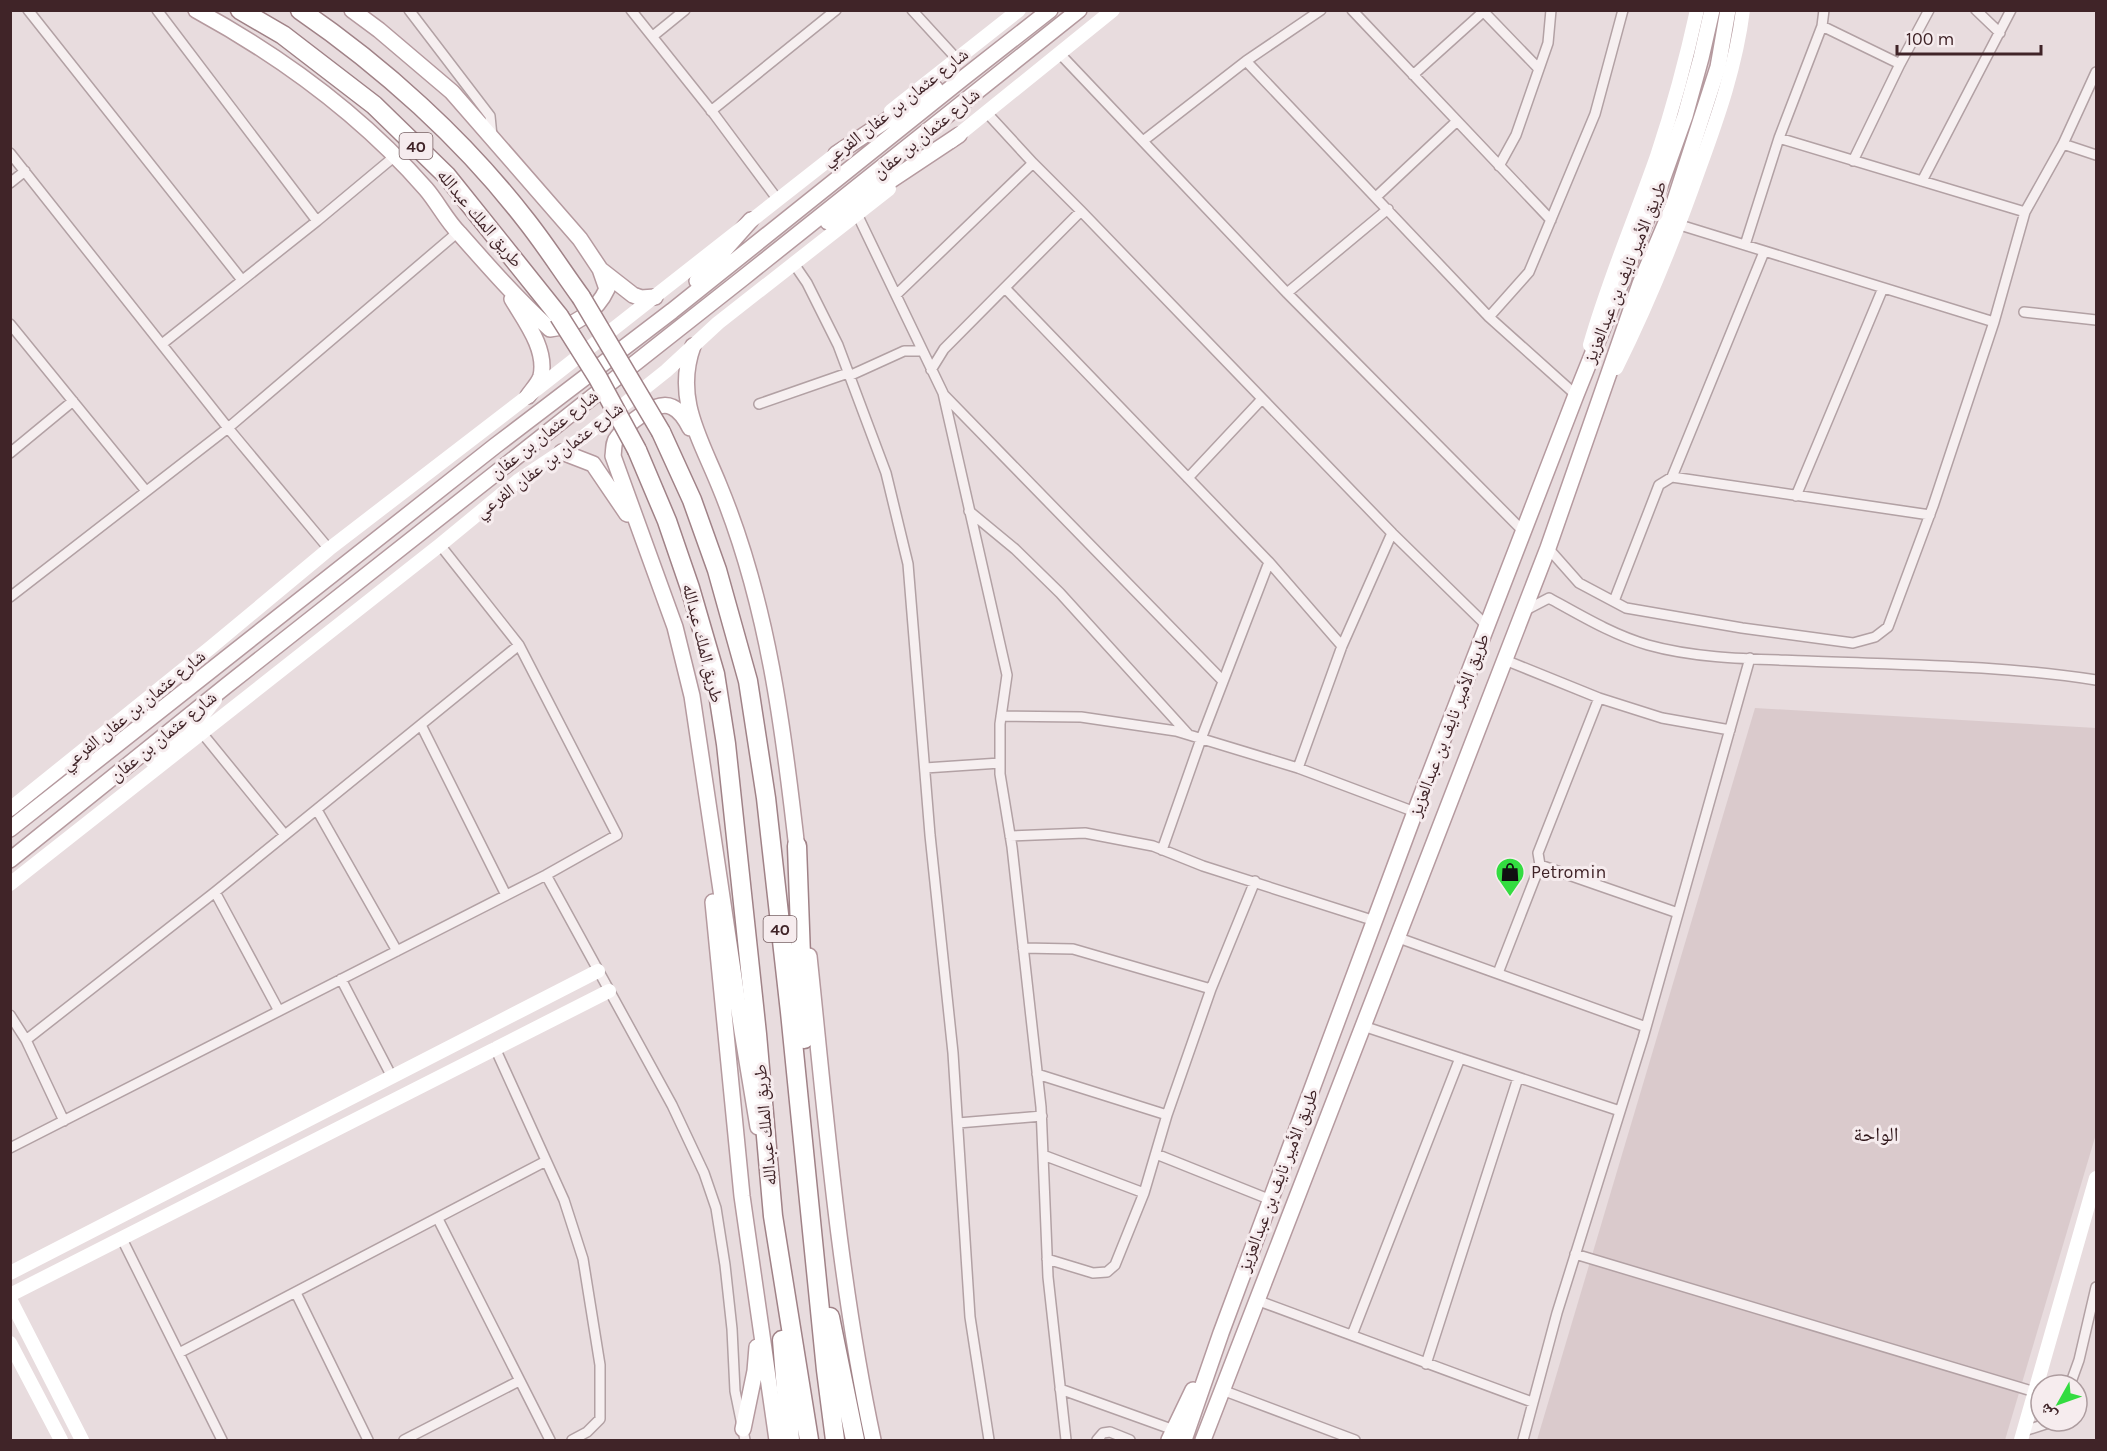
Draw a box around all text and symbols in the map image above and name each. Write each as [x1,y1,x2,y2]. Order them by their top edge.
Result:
scale bar [1897,18,2041,56]
text: 100 m [1906,28,1954,50]
street label: شارع عثمان بن عفان الفرعي [817,43,973,171]
street label: شارع عثمان بن عفان [868,83,984,183]
road number: 40 [400,133,432,159]
street label: طريق الملك عبدالله [432,164,528,272]
street label: طريق الأمير نايف بن عبدالعزيز [1578,178,1672,367]
street label: شارع عثمان بن عفان [485,385,603,483]
street label: شارع عثمان بن عفان الفرعي [471,397,630,526]
street label: طريق الملك عبدالله [678,581,728,705]
street label: طريق الأمير نايف بن عبدالعزيز [1404,630,1494,821]
street label: شارع عثمان بن عفان الفرعي [56,645,210,775]
street label: شارع عثمان بن عفان [105,686,221,786]
shop icon: Petromin [1494,856,1526,898]
place label: Petromin [1531,861,1606,883]
road number: 40 [764,916,796,942]
street label: طريق الملك عبدالله [749,1063,781,1187]
street label: طريق الأمير نايف بن عبدالعزيز [1233,1085,1323,1276]
district label: الواحة [1854,1123,1898,1146]
north arrow [2029,1373,2089,1433]
text: ش [2035,1400,2061,1425]

